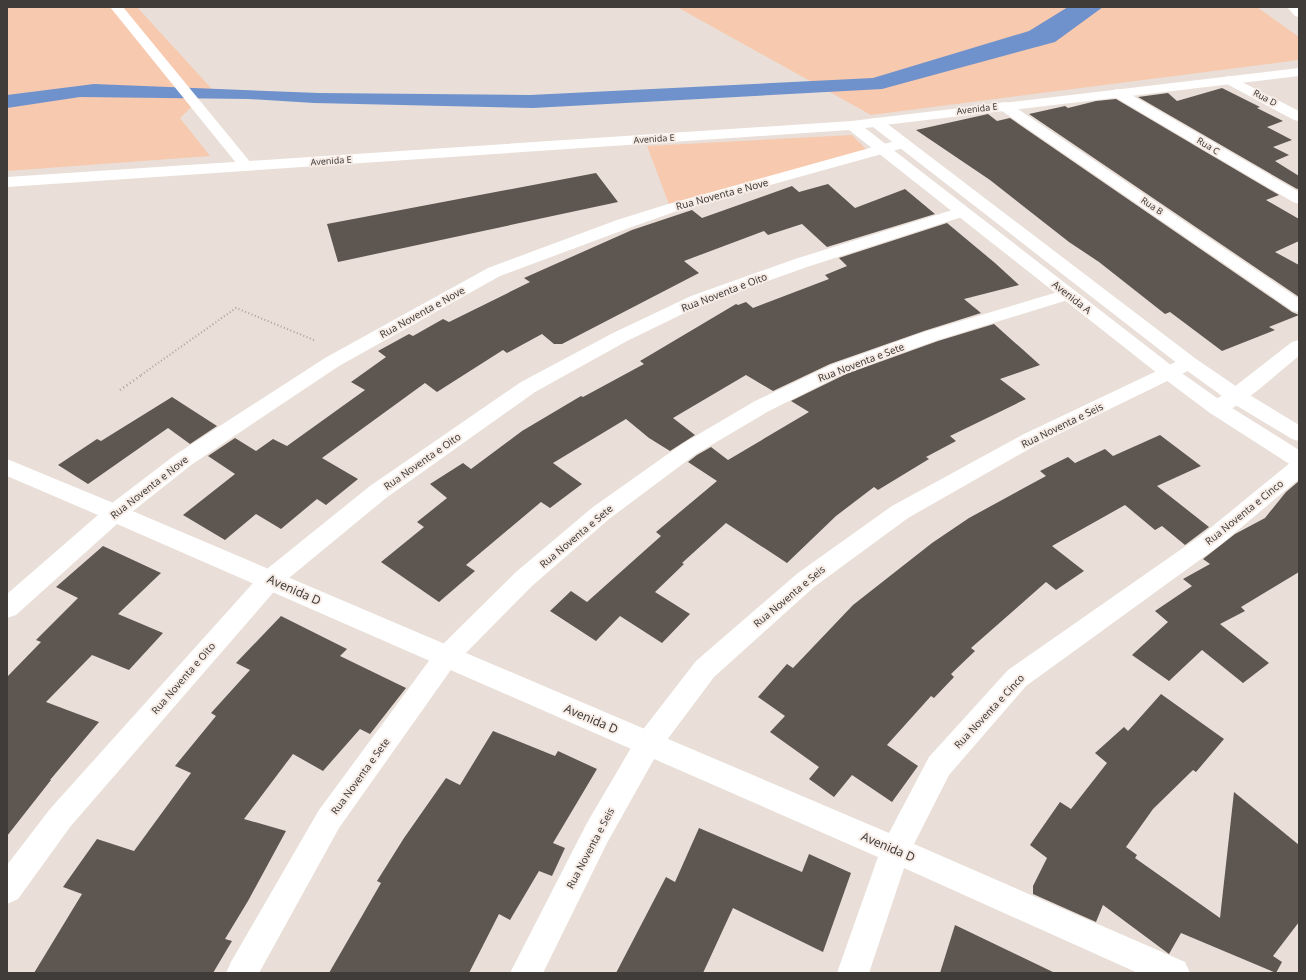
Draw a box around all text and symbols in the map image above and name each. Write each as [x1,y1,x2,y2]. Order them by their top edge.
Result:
street label: Rua D [1251,86,1280,109]
street label: Avenida E [956,100,998,117]
street label: Avenida E [633,131,675,146]
street label: Rua C [1195,134,1222,158]
street label: Avenida E [310,153,352,168]
street label: Rua Noventa e Nove [674,175,770,213]
street label: Rua B [1139,193,1166,218]
street label: Rua Noventa e Oito [679,269,769,315]
street label: Avenida A [1049,277,1095,317]
street label: Rua Noventa e Nove [377,283,467,341]
street label: Rua Noventa e Sete [816,339,907,385]
street label: Rua Noventa e Seis [1019,399,1105,451]
street label: Rua Noventa e Oito [381,429,463,493]
street label: Rua Noventa e Nove [107,452,191,522]
street label: Rua Noventa e Cinco [1202,476,1286,548]
street label: Rua Noventa e Sete [536,501,616,571]
street label: Rua Noventa e Seis [750,562,828,630]
street label: Avenida D [265,570,324,609]
street label: Rua Noventa e Oito [148,639,218,717]
street label: Rua Noventa e Cinco [951,671,1027,751]
street label: Avenida D [562,700,621,738]
street label: Rua Noventa e Sete [327,735,393,817]
street label: Rua Noventa e Seis [563,805,617,891]
street label: Avenida D [859,828,918,866]

